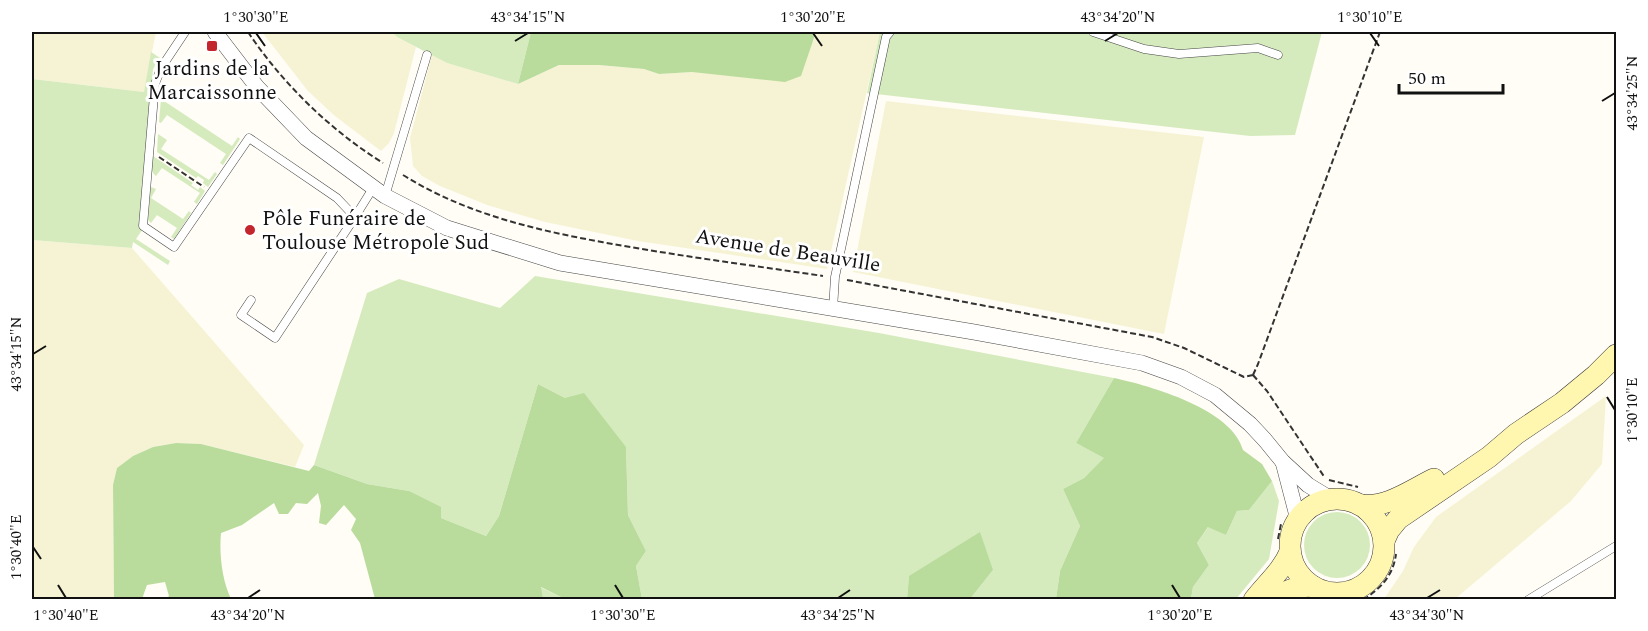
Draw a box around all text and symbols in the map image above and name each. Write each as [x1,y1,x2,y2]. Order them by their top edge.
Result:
text: 1°30'30"E [223,6,289,29]
text: 43°34'15"N [491,6,566,29]
text: 1°30'20"E [780,6,846,29]
text: 43°34'20"N [1081,6,1156,29]
text: 1°30'10"E [1337,6,1403,29]
marker: Jardins de la Marcaissonne [205,39,219,53]
place label: Jardins de la Marcaissonne [147,53,277,109]
text: 43°34'25"N [1621,55,1644,131]
scale bar [1399,57,1502,95]
text: 50 m [1408,65,1446,92]
place label: Pôle Funéraire de Toulouse Métropole Sud [262,203,489,259]
street label: Avenue de Beauville [693,221,883,281]
marker: Pôle Funéraire de Toulouse Métropole Sud [243,223,257,237]
text: 43°34'15"N [5,316,28,392]
text: 1°30'10"E [1621,377,1644,443]
text: 1°30'40"E [5,514,28,580]
text: 1°30'40"E [33,604,99,627]
text: 43°34'20"N [211,604,286,627]
text: 1°30'30"E [590,604,656,627]
text: 43°34'25"N [801,604,876,627]
text: 1°30'20"E [1147,604,1213,627]
text: 43°34'30"N [1390,604,1465,627]

